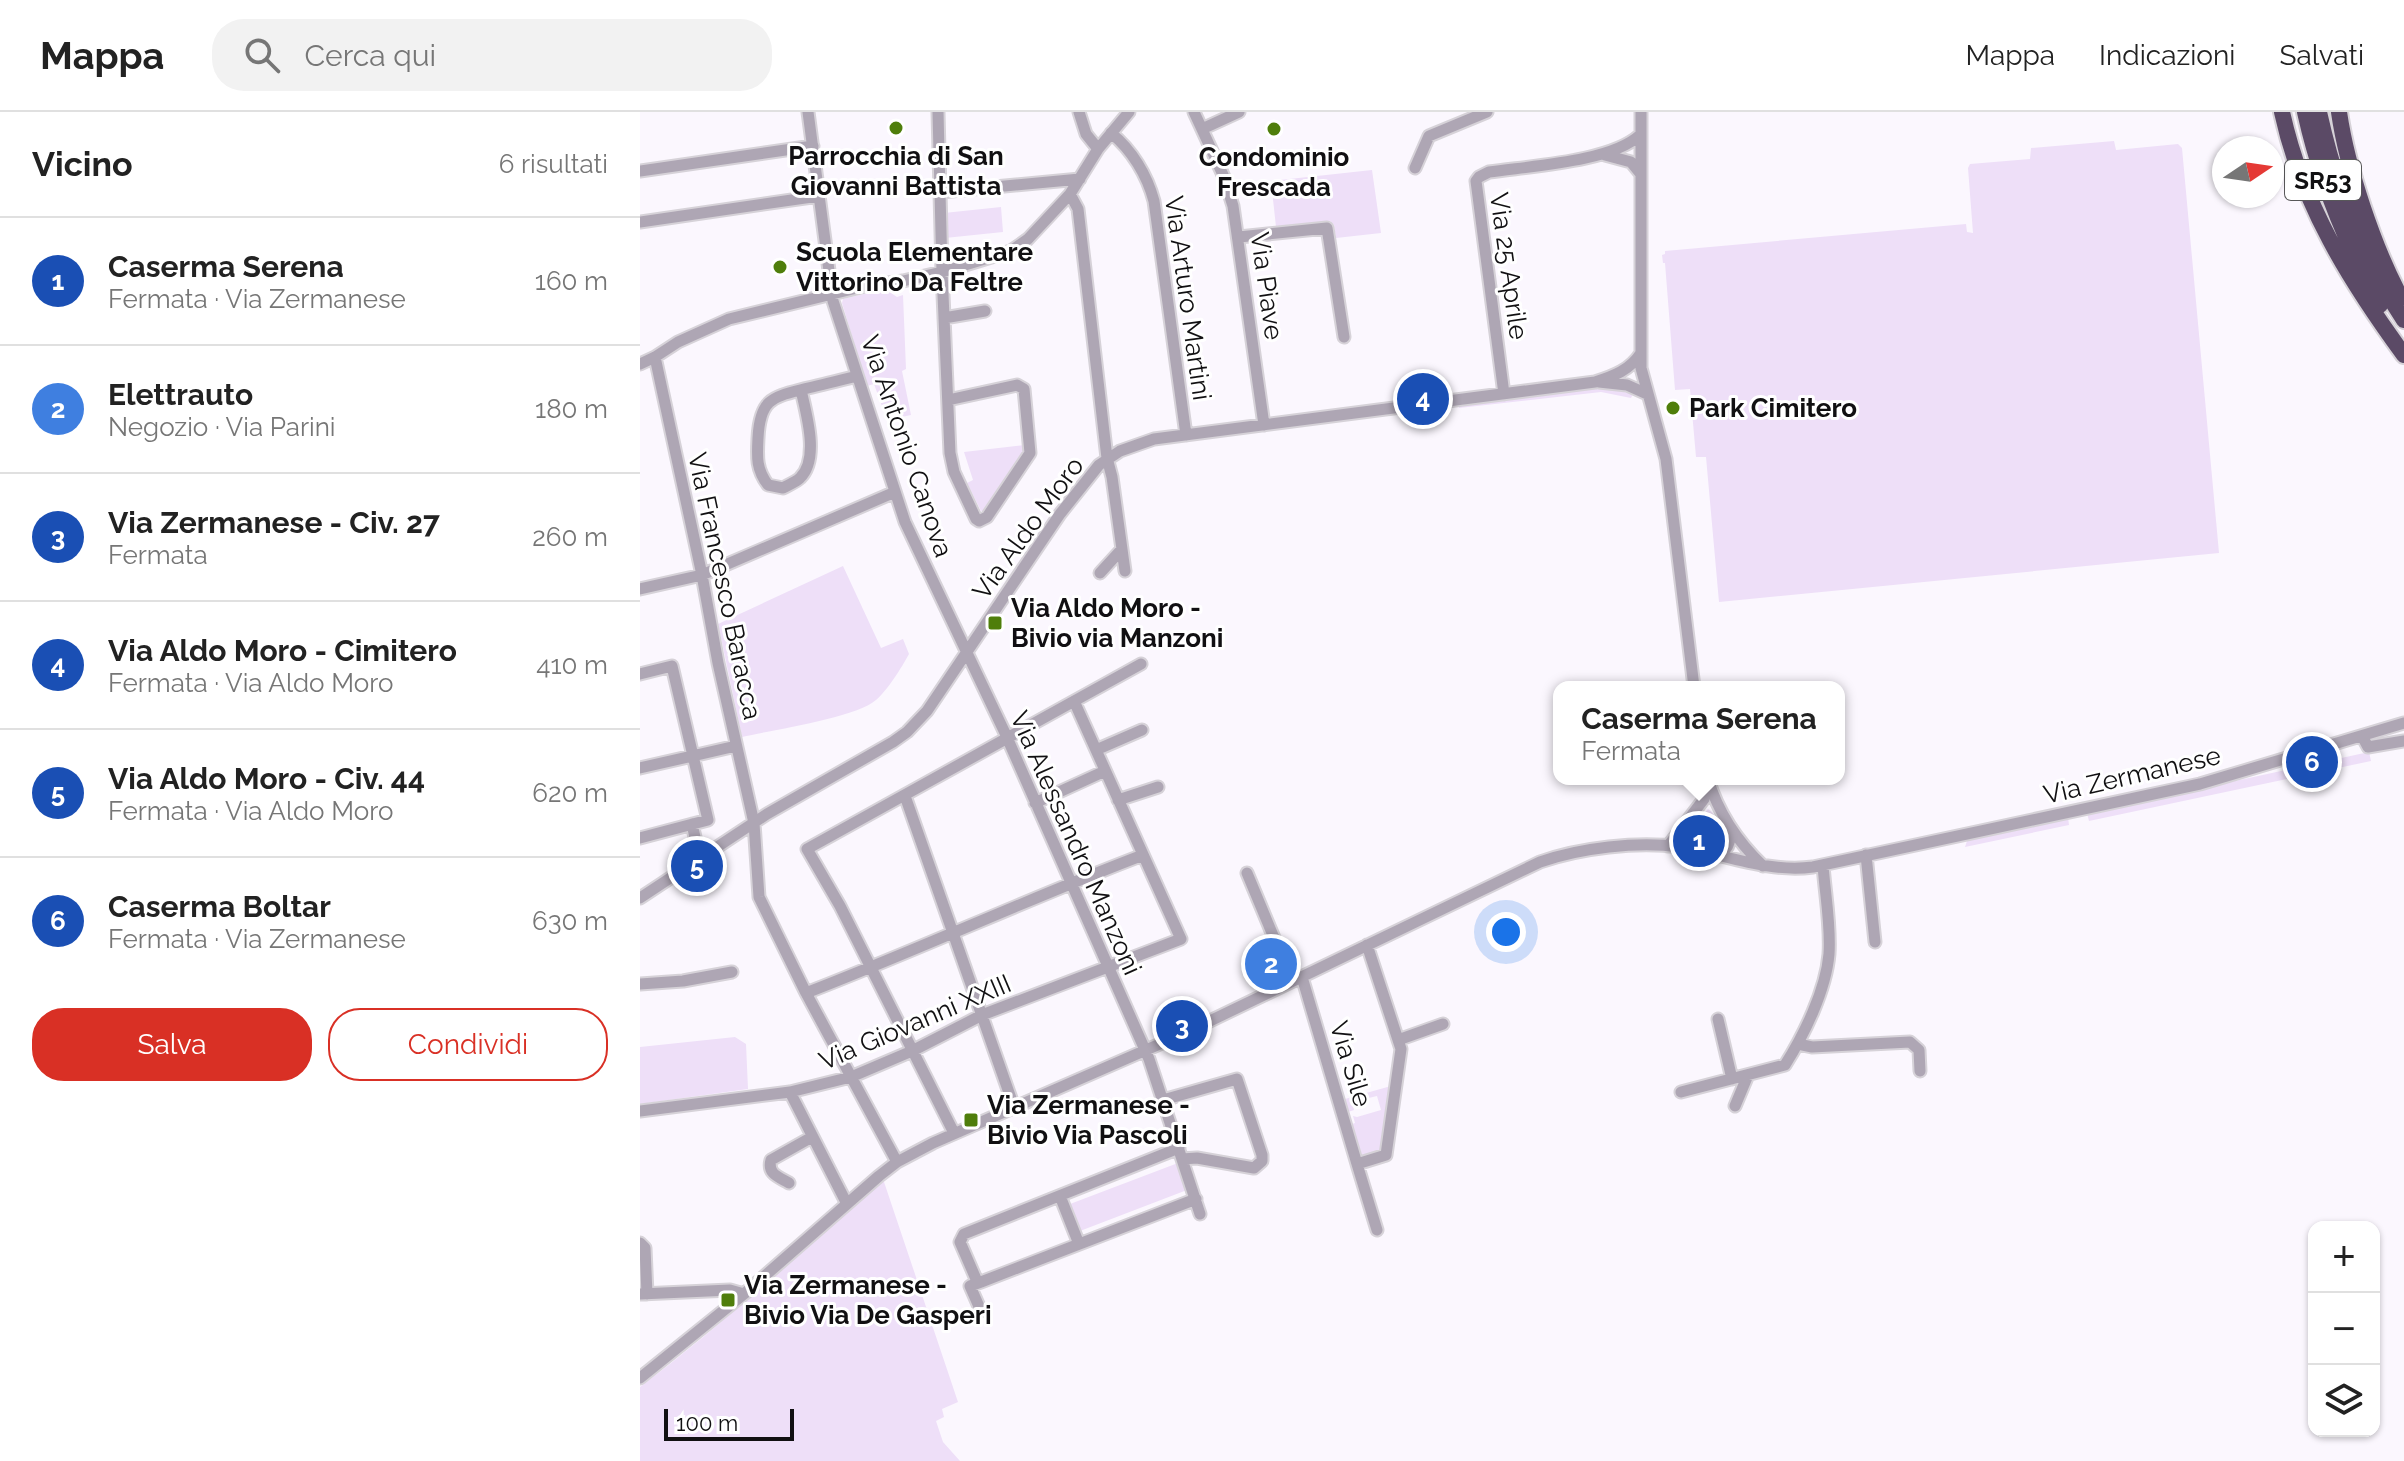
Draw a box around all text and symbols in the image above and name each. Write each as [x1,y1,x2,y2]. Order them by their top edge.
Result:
search box [212,19,772,91]
text: Mappa [40,33,164,78]
icon: search [240,33,284,77]
text: Cerca qui [304,38,436,73]
text: Mappa [1966,39,2055,72]
text: Indicazioni [2099,39,2235,72]
text: Salvati [2279,39,2364,72]
marker: Parrocchia di San Giovanni Battista [887,119,905,137]
marker: Condominio Frescada [1265,120,1283,138]
north arrow [2212,136,2284,208]
place label: Parrocchia di San Giovanni Battista [788,141,1004,201]
place label: Condominio Frescada [1199,142,1349,202]
text: Vicino [32,144,133,184]
text: 6 risultati [499,149,608,179]
road number: SR53 [2285,160,2361,200]
street label: Via 25 Aprile [1484,190,1534,342]
street label: Via Arturo Martini [1159,194,1217,402]
street label: Via Piave [1245,230,1289,342]
place label: Scuola Elementare Vittorino Da Feltre [796,237,1033,297]
text: Caserma Serena [108,249,344,284]
marker: Scuola Elementare Vittorino Da Feltre [771,258,789,276]
text: 1 [52,266,64,296]
text: 160 m [535,266,608,296]
text: Fermata · Via Zermanese [108,284,406,314]
street label: Via Antonio Canova [855,331,959,561]
pin: 4 [1397,369,1449,429]
text: Elettrauto [108,377,253,412]
place label: Park Cimitero [1689,393,1857,423]
text: 2 [51,394,65,424]
text: 180 m [535,394,608,424]
marker: Park Cimitero [1664,399,1682,417]
text: Negozio · Via Parini [108,412,336,442]
street label: Via Francesco Baracca [682,450,768,722]
street label: Via Aldo Moro [966,451,1090,605]
text: Via Zermanese - Civ. 27 [108,505,440,540]
text: 3 [51,522,65,552]
text: 260 m [532,522,608,552]
text: Fermata [108,540,208,570]
place label: Via Aldo Moro - Bivio via Manzoni [1011,593,1223,653]
marker: Via Aldo Moro - Bivio via Manzoni [986,614,1004,632]
text: Via Aldo Moro - Cimitero [108,633,457,668]
text: 4 [51,650,65,680]
text: 410 m [536,650,608,680]
text: Fermata · Via Aldo Moro [108,668,393,698]
popup [1553,681,1845,785]
text: Caserma Serena [1581,701,1817,736]
street label: Via Alessandro Manzoni [1004,707,1148,979]
pin: 6 [2286,732,2338,792]
text: Fermata [1581,736,1681,766]
street label: Via Zermanese [2041,740,2223,810]
text: Via Aldo Moro - Civ. 44 [108,761,425,796]
text: 5 [51,778,65,808]
text: 620 m [532,778,608,808]
text: Fermata · Via Aldo Moro [108,796,393,826]
pin: 1 [1673,811,1725,871]
pin: 5 [671,836,723,896]
text: Caserma Boltar [108,889,331,924]
text: 6 [50,906,66,936]
text: 630 m [532,906,608,936]
your location [1486,912,1526,952]
text: Fermata · Via Zermanese [108,924,406,954]
pin: 2 [1245,934,1297,994]
street label: Via Giovanni XXIII [814,968,1016,1076]
pin: 3 [1156,996,1208,1056]
button: Salva [32,1008,312,1081]
button: Condividi [328,1008,608,1081]
street label: Via Sile [1324,1018,1378,1110]
place label: Via Zermanese - Bivio Via Pascoli [987,1090,1190,1150]
marker: Via Zermanese - Bivio Via Pascoli [962,1111,980,1129]
map controls [2308,1221,2380,1437]
button: + [2308,1221,2380,1293]
place label: Via Zermanese - Bivio Via De Gasperi [744,1270,992,1330]
marker: Via Zermanese - Bivio Via De Gasperi [719,1291,737,1309]
button: − [2308,1293,2380,1365]
button: layers [2308,1365,2380,1437]
scale bar [664,1405,794,1441]
text: 100 m [676,1410,738,1436]

